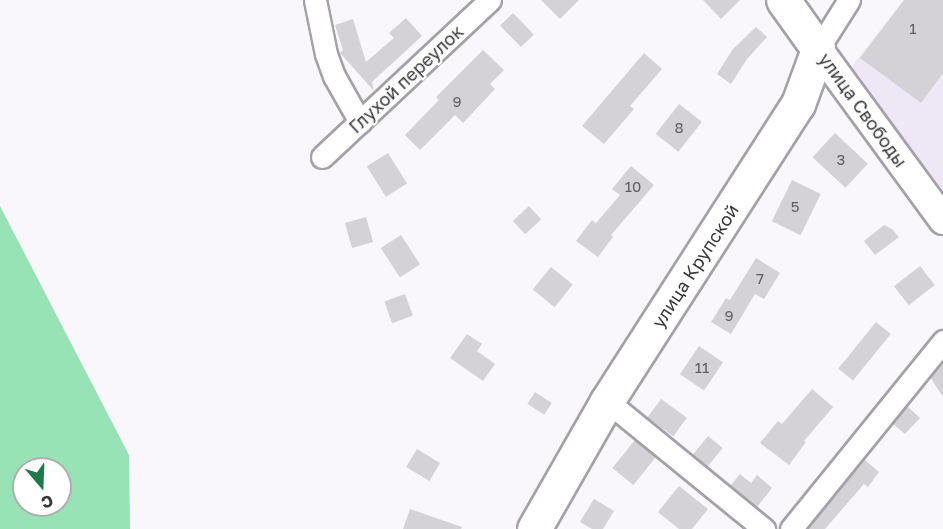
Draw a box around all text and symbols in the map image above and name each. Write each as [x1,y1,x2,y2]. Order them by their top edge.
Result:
street label: Глухой переулок [344,20,468,138]
house number: 1 [909,20,917,38]
street label: улица Свободы [814,49,912,171]
house number: 9 [452,93,462,111]
house number: 8 [674,119,684,137]
house number: 3 [837,151,845,169]
house number: 10 [625,178,641,196]
house number: 5 [791,198,799,216]
street label: улица Крупской [647,200,743,332]
house number: 7 [756,270,764,288]
house number: 9 [724,307,734,325]
house number: 11 [695,359,709,377]
north arrow [12,457,72,517]
text: С [39,491,56,513]

